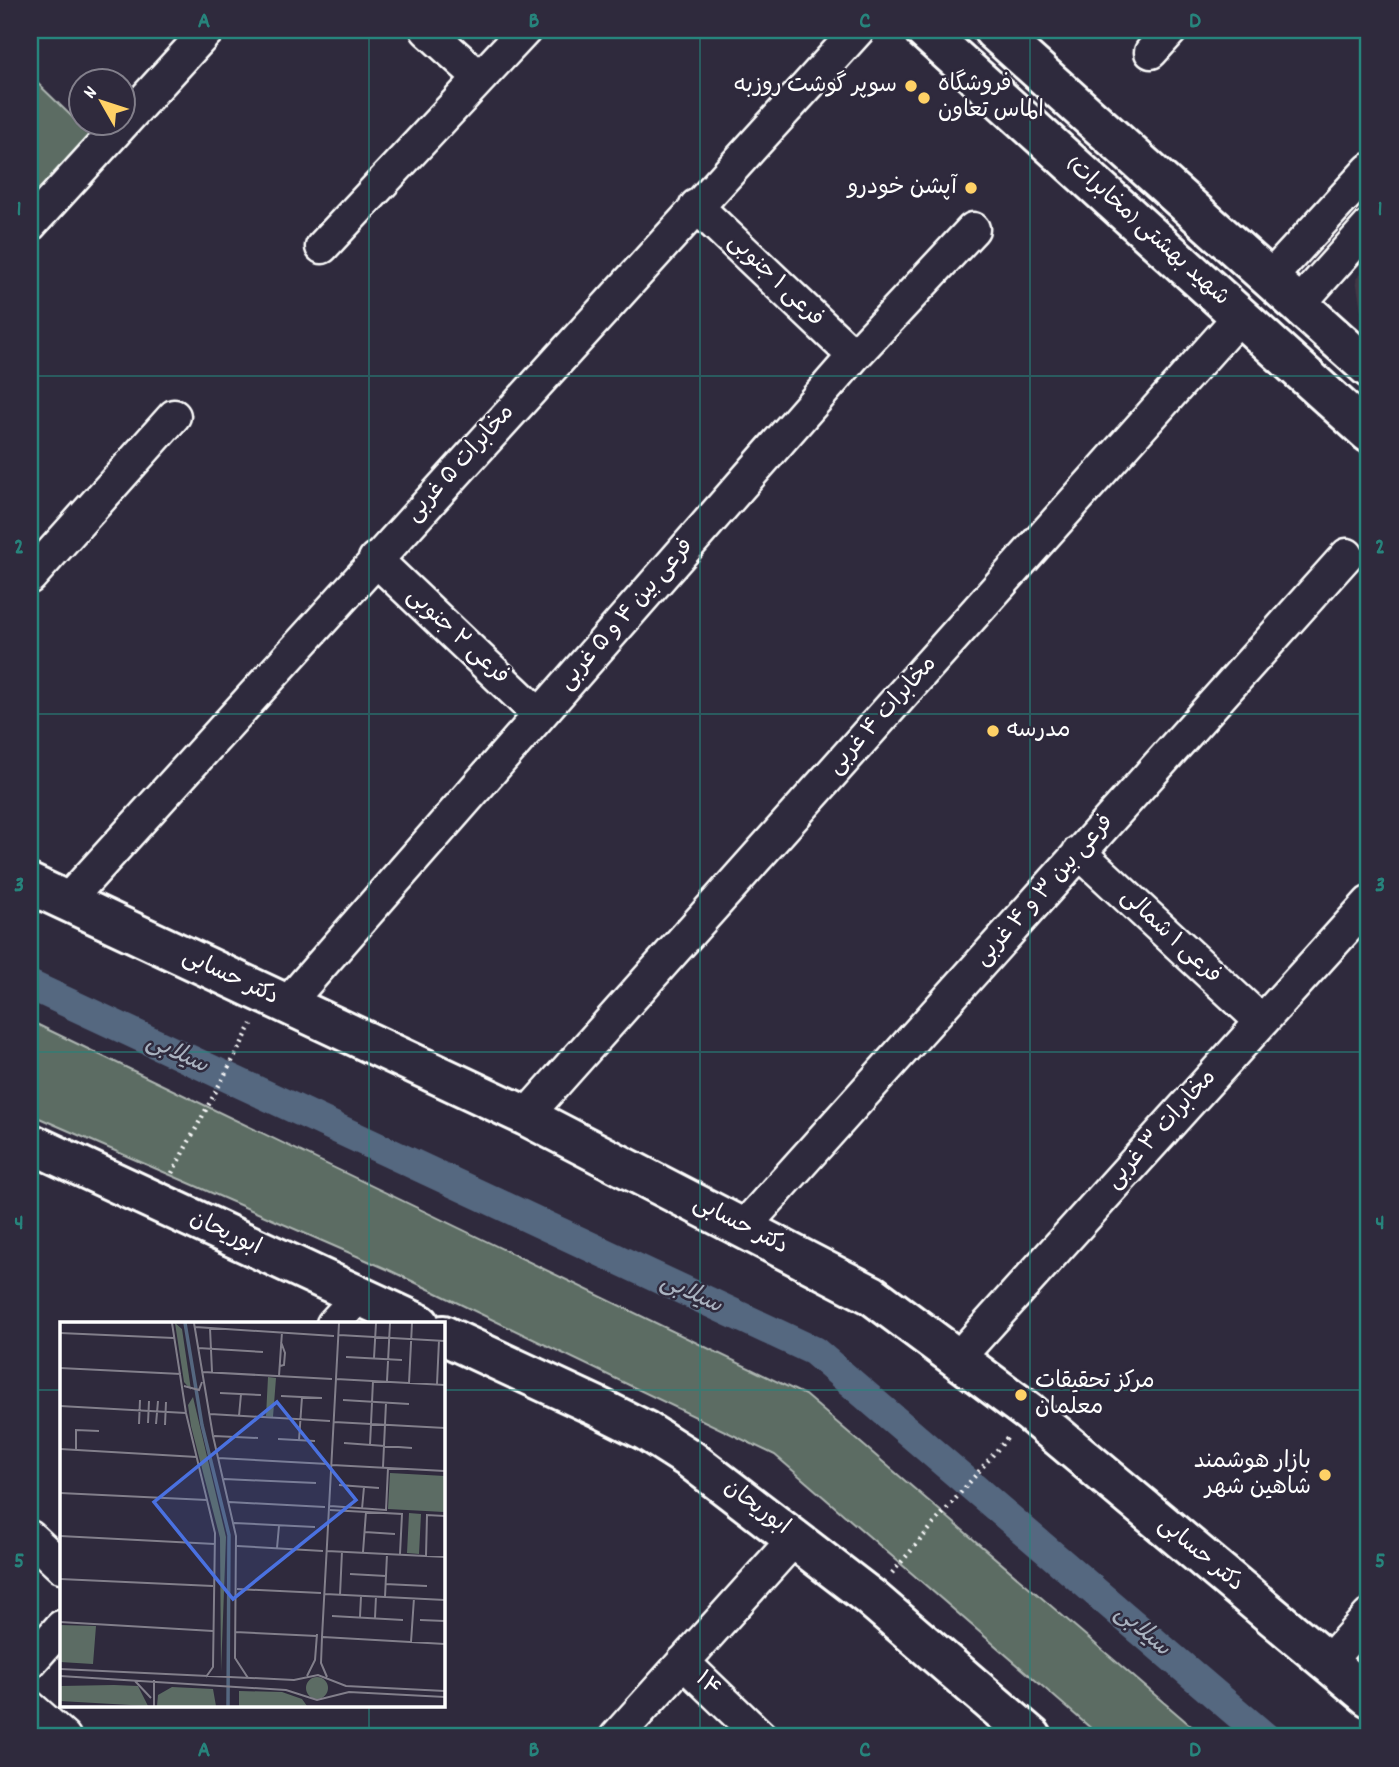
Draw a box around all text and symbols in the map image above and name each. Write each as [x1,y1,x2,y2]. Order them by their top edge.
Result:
text: A [198,6,210,39]
text: B [529,6,540,39]
text: C [859,6,871,39]
text: D [1189,6,1201,39]
north arrow [66,66,136,136]
place label: فروشگاه الماس تعاون [938,69,1044,128]
place label: سوپر گوشت روزبه [734,70,897,103]
marker: سوپر گوشت روزبه [903,78,919,94]
text: N [78,81,105,106]
marker: فروشگاه الماس تعاون [916,90,932,106]
street label: شهید بهشتی (مخابرات) [1058,149,1236,315]
place label: آپشن خودرو [846,172,958,205]
marker: آپشن خودرو [963,180,979,196]
text: 1 [16,194,22,227]
text: 1 [1377,194,1383,227]
street label: فرعی ۱ جنوبی [719,227,831,335]
street label: مخابرات ۵ غربی [399,398,523,530]
text: 2 [14,532,24,565]
street label: فرعی بین ۴ و ۵ غربی [552,532,702,698]
text: 2 [1375,532,1385,565]
street label: فرعی ۲ جنوبی [398,581,516,693]
street label: مخابرات ۴ غربی [821,649,945,783]
place label: مدرسه [1007,715,1071,748]
marker: مدرسه [985,723,1001,739]
street label: فرعی بین ۳ و ۴ غربی [968,808,1122,974]
text: 3 [14,870,24,903]
text: 3 [1375,870,1385,903]
street label: فرعی ۱ شمالی [1112,882,1228,992]
street label: دکتر حسابی [176,941,284,1015]
water label: سیلابی [141,1025,214,1083]
street label: مخابرات ۳ غربی [1099,1063,1225,1197]
street label: دکتر حسابی [687,1188,793,1264]
street label: ابوریحان [184,1203,266,1265]
text: 4 [14,1208,24,1241]
text: 4 [1375,1208,1385,1241]
water label: سیلابی [655,1265,728,1323]
inset map [60,1322,444,1708]
place label: مرکز تحقیقات معلمان [1035,1366,1155,1425]
marker: مرکز تحقیقات معلمان [1013,1387,1029,1403]
place label: بازار هوشمند شاهین شهر [1194,1446,1311,1505]
marker: بازار هوشمند شاهین شهر [1317,1467,1333,1483]
street label: ابوریحان [716,1472,796,1544]
street label: دکتر حسابی [1150,1509,1250,1601]
text: 5 [14,1546,24,1579]
text: 5 [1375,1546,1385,1579]
water label: سیلابی [1107,1597,1178,1665]
street label: ۱۴ [686,1664,728,1706]
text: A [198,1735,210,1767]
text: B [529,1735,540,1767]
text: C [859,1735,871,1767]
text: D [1189,1735,1201,1767]

